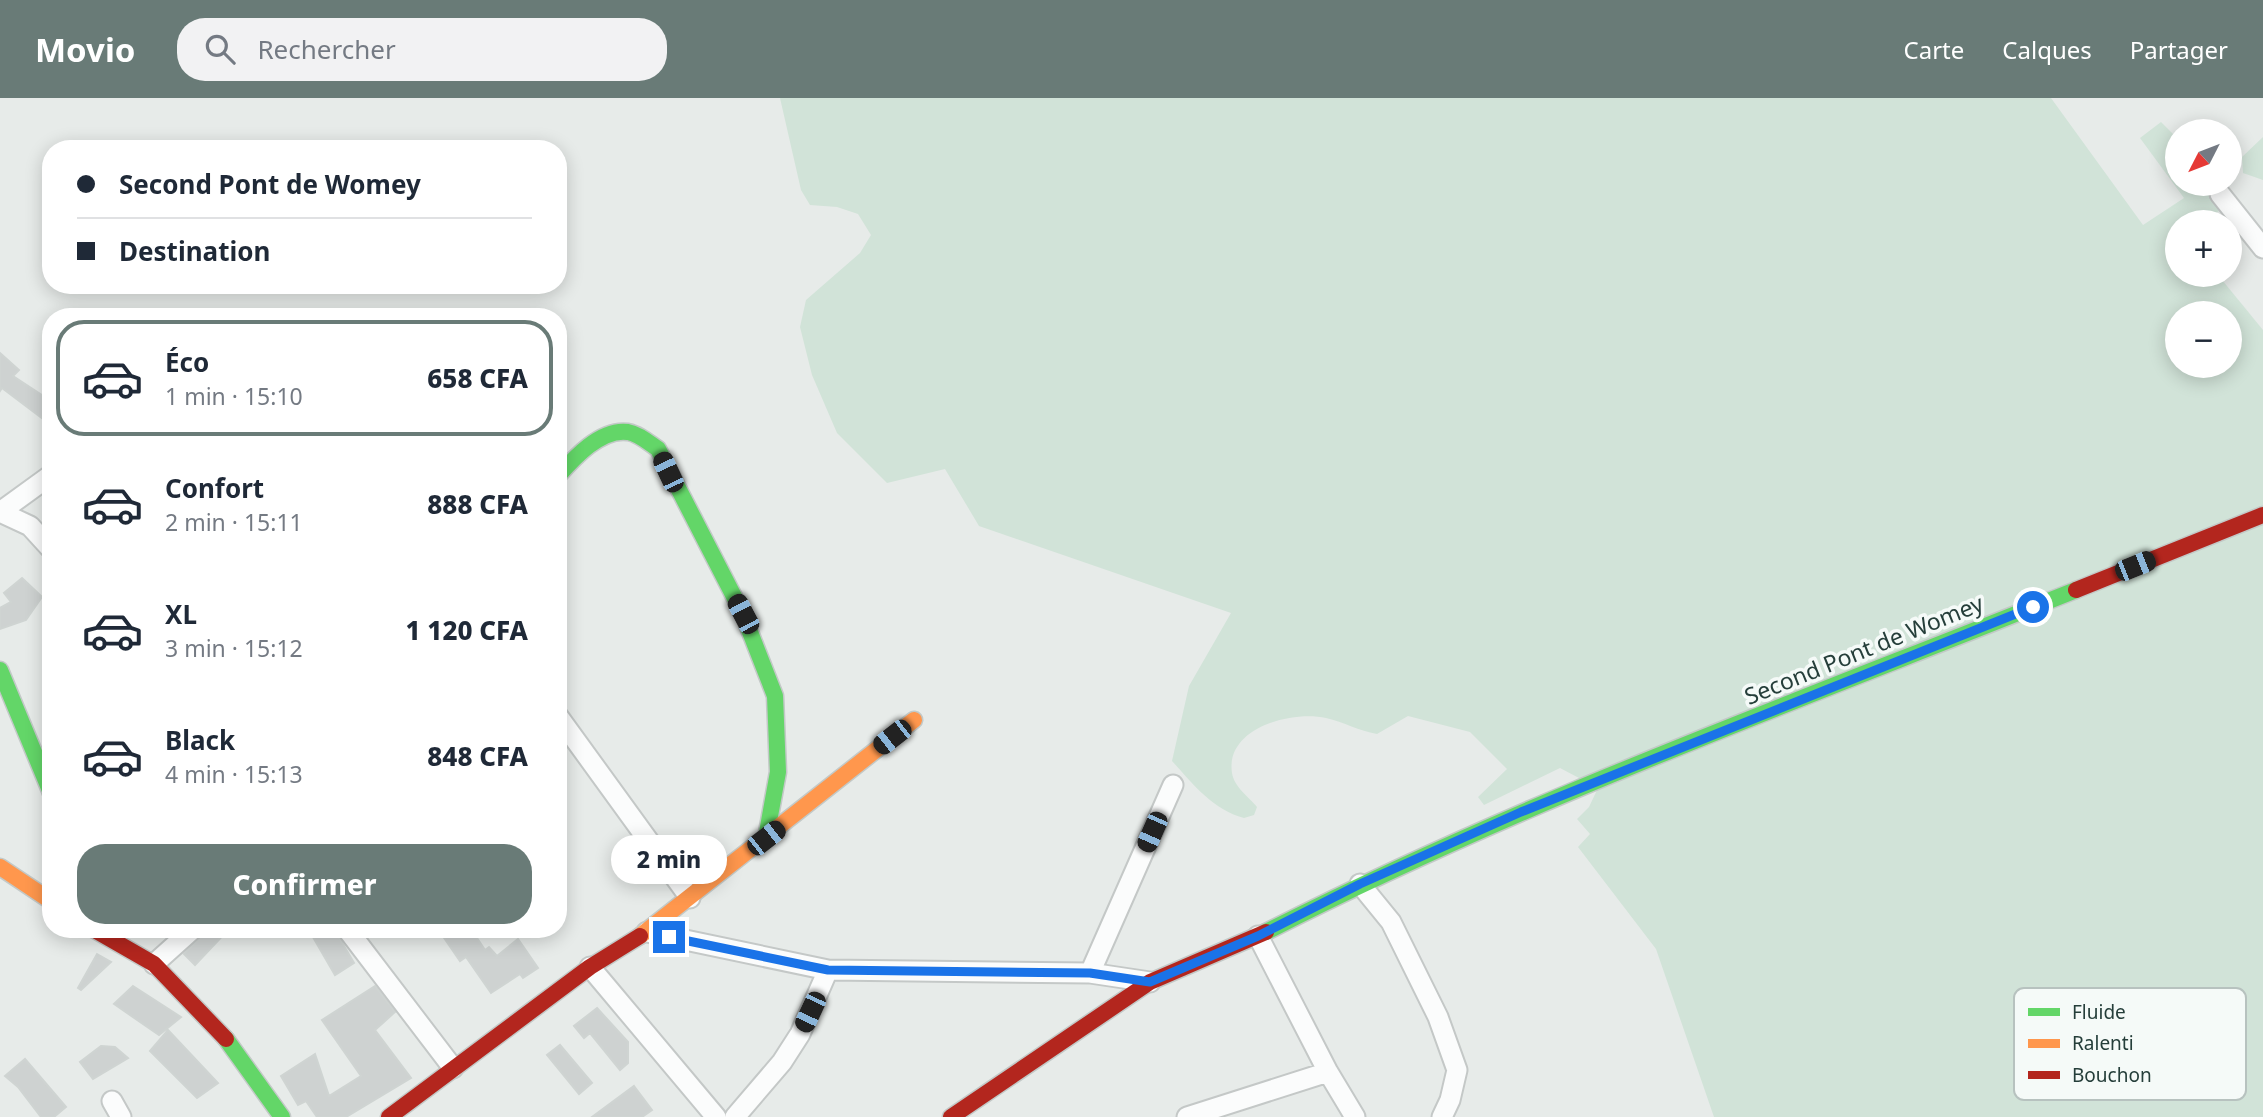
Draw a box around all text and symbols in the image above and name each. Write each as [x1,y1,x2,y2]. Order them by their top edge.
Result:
search box [177,18,667,81]
text: Movio [35,27,135,72]
icon: search [201,30,239,68]
text: Rechercher [257,31,396,67]
text: Carte [1904,33,1964,66]
text: Calques [2002,33,2092,66]
text: Partager [2130,33,2228,66]
north arrow [2165,119,2242,196]
map controls [2165,119,2242,378]
text: Second Pont de Womey [119,166,421,202]
button: + [2165,210,2242,287]
text: Destination [119,233,270,269]
button: − [2165,301,2242,378]
text: Éco [165,344,209,380]
icon: car [81,347,144,410]
text: 658 CFA [427,360,528,396]
text: 1 min · 15:10 [165,380,303,412]
car [650,449,687,495]
text: Confort [165,470,264,506]
icon: car [81,473,144,536]
text: 888 CFA [427,486,528,522]
text: 2 min · 15:11 [165,506,303,538]
car [2112,548,2159,584]
street label: Second Pont de Womey [1739,586,1988,712]
car [724,591,763,637]
route start [2017,591,2049,623]
text: XL [165,596,197,632]
icon: car [81,599,144,662]
text: 1 120 CFA [406,612,528,648]
text: 3 min · 15:12 [165,632,303,664]
car [869,716,916,758]
text: Black [165,722,235,758]
icon: car [81,725,144,788]
text: 848 CFA [427,738,528,774]
text: 4 min · 15:13 [165,758,303,790]
car [1134,809,1171,855]
car [743,817,790,859]
callout: 2 min [611,836,727,884]
text: 2 min [637,843,701,875]
button: Confirmer [77,844,532,924]
route end [653,921,685,953]
legend [2014,988,2246,1100]
car [792,989,829,1035]
text: Fluide [2072,999,2126,1025]
text: Ralenti [2072,1030,2134,1056]
text: Bouchon [2072,1062,2152,1088]

